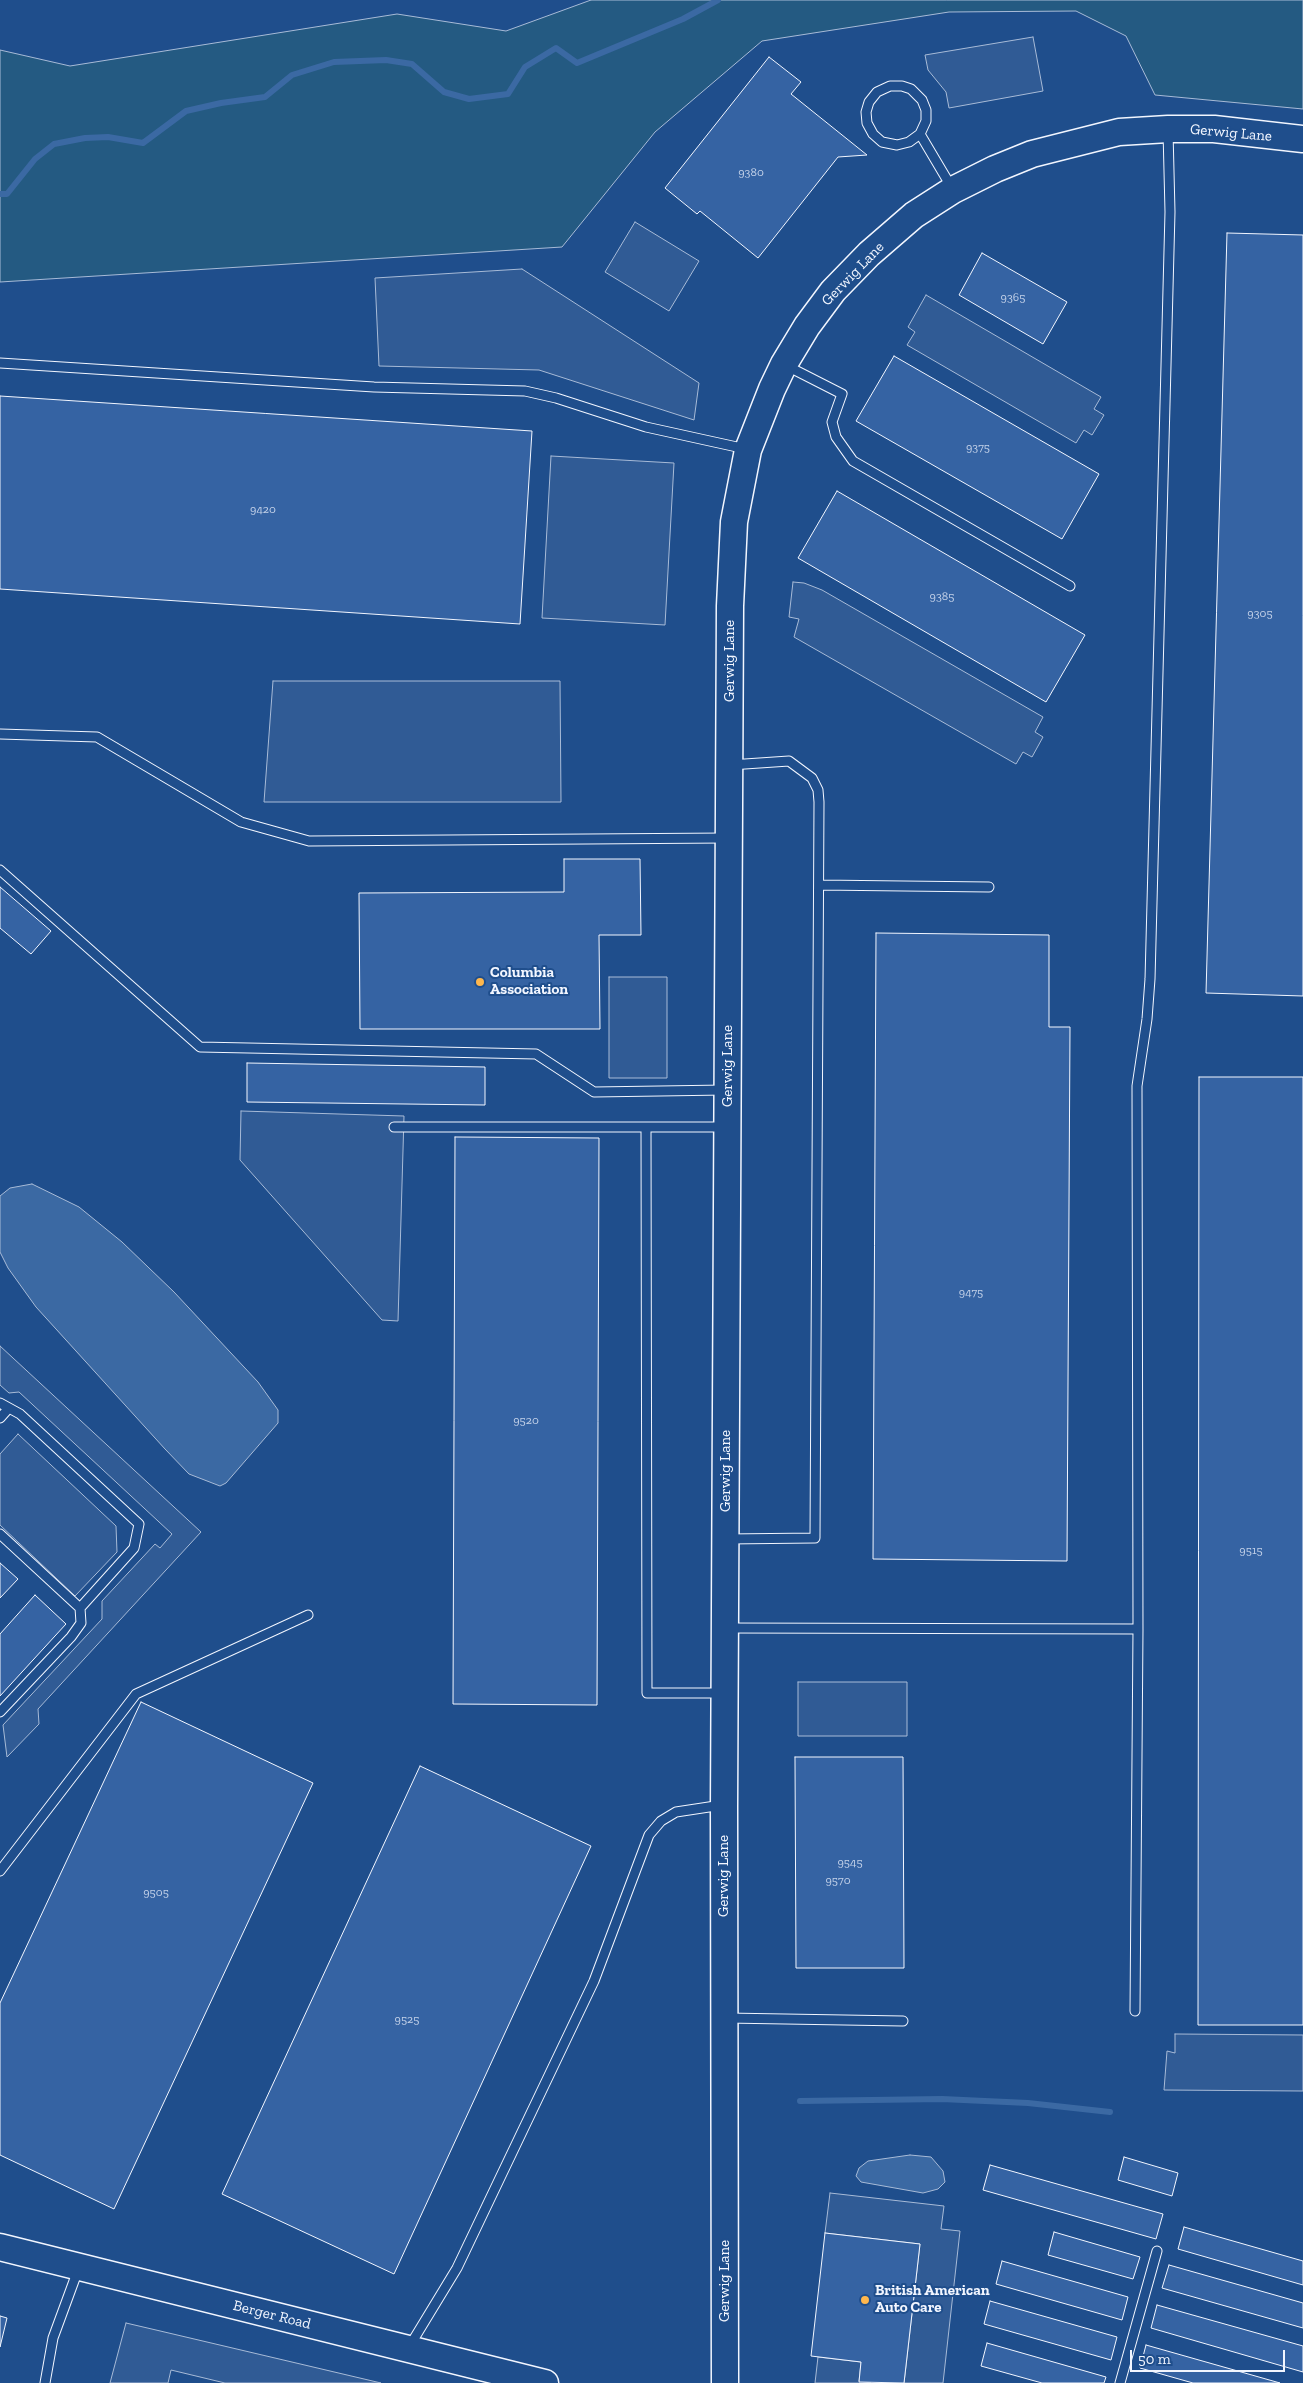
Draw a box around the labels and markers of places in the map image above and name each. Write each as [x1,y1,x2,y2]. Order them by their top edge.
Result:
place label: Columbia Association [490,964,568,999]
marker: Columbia Association [474,976,486,988]
place label: British American Auto Care [875,2282,990,2317]
marker: British American Auto Care [859,2294,871,2306]

